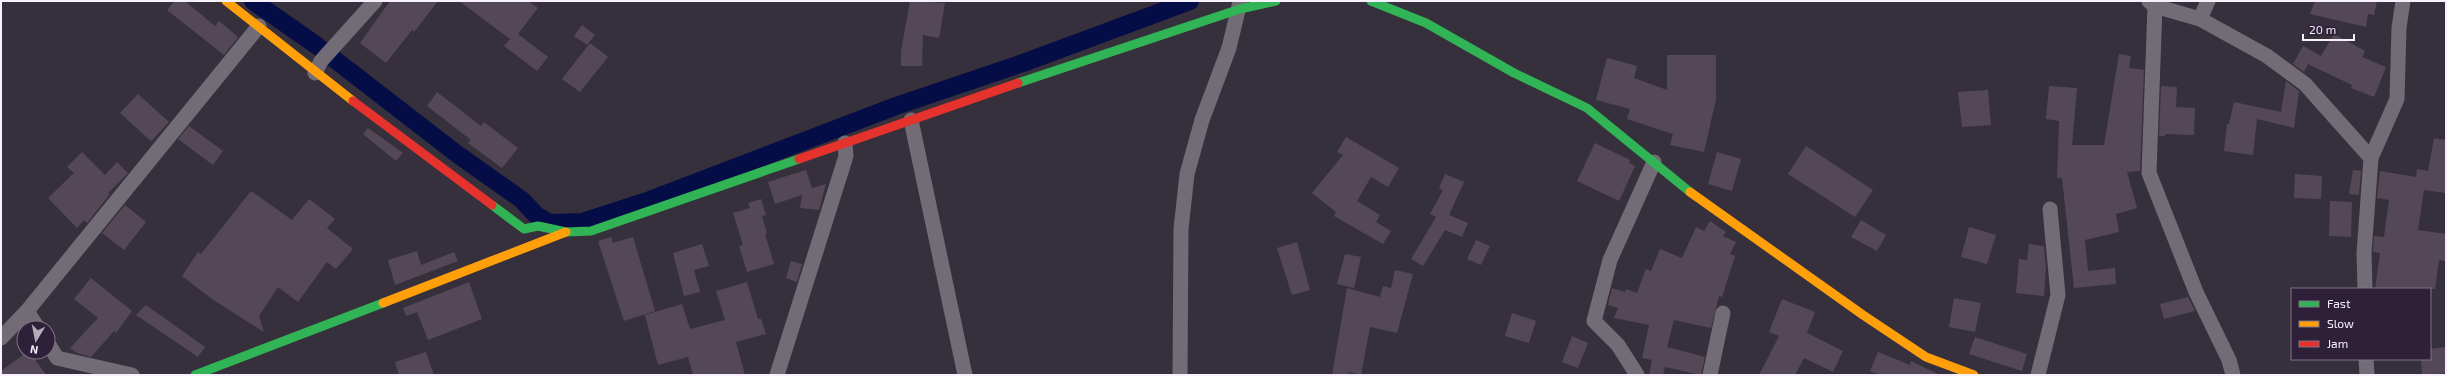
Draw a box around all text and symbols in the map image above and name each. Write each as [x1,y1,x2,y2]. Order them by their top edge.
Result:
scale bar [2303,16,2354,42]
text: 20 m [2309,22,2336,36]
legend [2291,288,2431,360]
text: Fast [2327,296,2351,310]
text: Slow [2327,316,2354,330]
north arrow [16,320,56,360]
text: Jam [2327,336,2348,350]
text: N [29,343,39,357]

